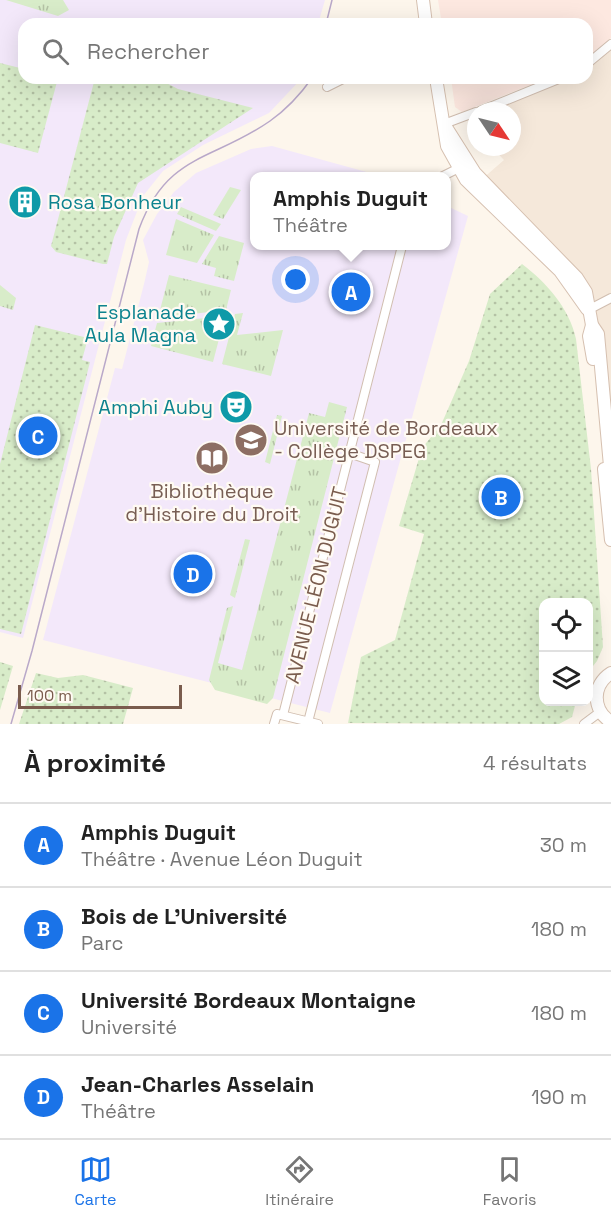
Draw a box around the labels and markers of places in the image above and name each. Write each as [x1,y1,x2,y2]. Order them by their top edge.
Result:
building icon: Rosa Bonheur [7,184,43,220]
place label: Rosa Bonheur [48,189,182,215]
pin: A [332,270,370,314]
place label: Esplanade Aula Magna [84,299,196,348]
place icon: Esplanade Aula Magna [201,306,237,342]
theatre icon: Amphi Auby [218,389,254,425]
place label: Amphi Auby [98,394,213,420]
pin: C [18,414,57,458]
place label: Université de Bordeaux - Collège DSPEG [274,415,498,464]
school or university icon: Université de Bordeaux - Collège DSPEG [233,422,269,458]
library icon: Bibliothèque d'Histoire du Droit [194,440,230,476]
pin: B [482,474,520,520]
place label: Bibliothèque d'Histoire du Droit [125,478,299,527]
pin: D [174,552,212,596]

